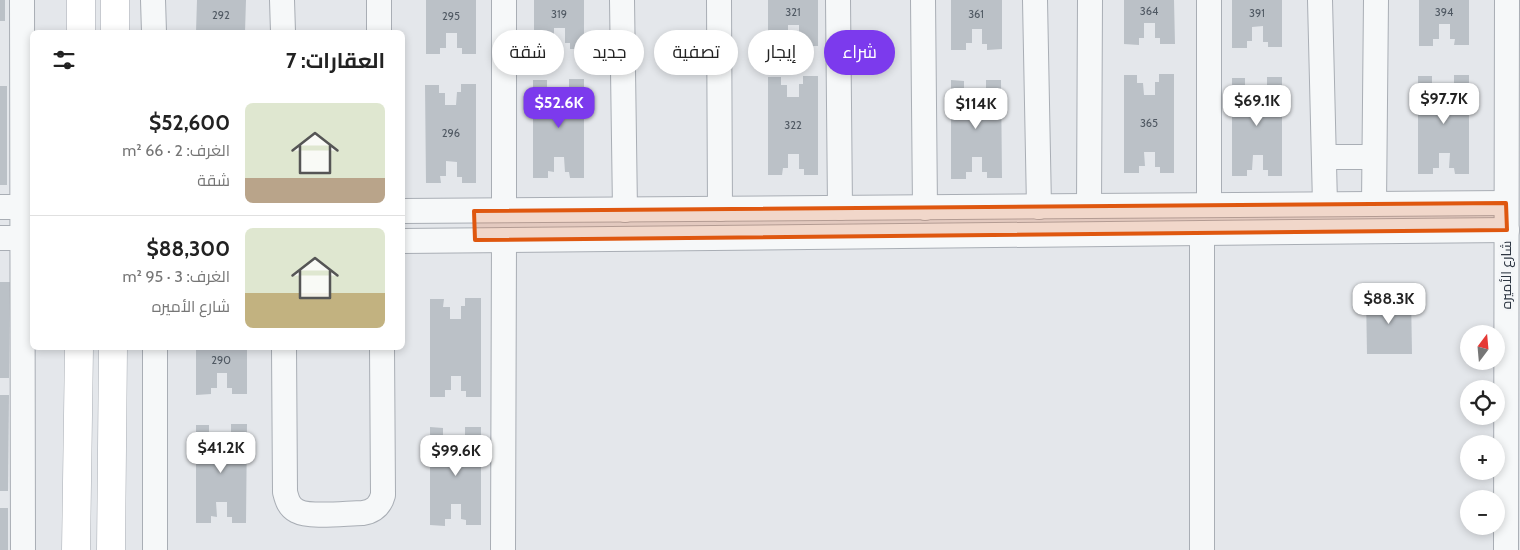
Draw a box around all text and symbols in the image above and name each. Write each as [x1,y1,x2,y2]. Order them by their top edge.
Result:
house number: 364 [1140,4,1159,18]
house number: 321 [785,5,801,19]
house number: 394 [1435,5,1454,19]
house number: 391 [1249,6,1265,20]
house number: 319 [551,7,567,21]
house number: 361 [968,7,984,21]
house number: 292 [212,8,230,22]
house number: 295 [442,9,460,23]
chip: شقة [492,30,564,75]
chip: جديد [574,30,644,75]
chip: تصفية [654,30,738,75]
chip: إيجار [748,30,814,75]
chip: شراء [824,30,895,75]
icon: filters [50,46,78,74]
text: العقارات: 7 [286,48,385,73]
pin: $97.7K [1403,82,1485,125]
pin: $69.1K [1216,84,1298,127]
pin: $52.6K [518,86,600,129]
pin: $114K [941,88,1011,130]
text: $97.7K [1420,89,1468,108]
text: $69.1K [1234,91,1280,110]
text: $52.6K [535,93,583,112]
text: $114K [955,94,997,113]
text: $52,600 [149,110,230,135]
house number: 365 [1140,116,1158,130]
house number: 322 [784,118,802,132]
icon: home [285,123,345,183]
house number: 296 [442,126,460,140]
text: الغرف: 2 · 66 m² [122,141,230,160]
text: شقة [197,171,230,190]
text: $88,300 [147,236,230,261]
street label: شارع الأميره [1497,241,1515,309]
icon: home [285,248,345,308]
text: الغرف: 3 · 95 m² [122,267,230,286]
pin: $88.3K [1348,282,1430,325]
text: $88.3K [1364,289,1414,308]
text: شارع الأميره [152,297,230,316]
north arrow [1460,325,1505,370]
map controls [1460,325,1505,535]
house number: 290 [211,353,231,367]
button: locate [1460,380,1505,425]
pin: $41.2K [180,432,262,474]
pin: $99.6K [415,434,497,477]
button: + [1460,435,1505,480]
text: $41.2K [197,438,245,457]
text: $99.6K [431,441,481,460]
button: − [1460,490,1505,535]

